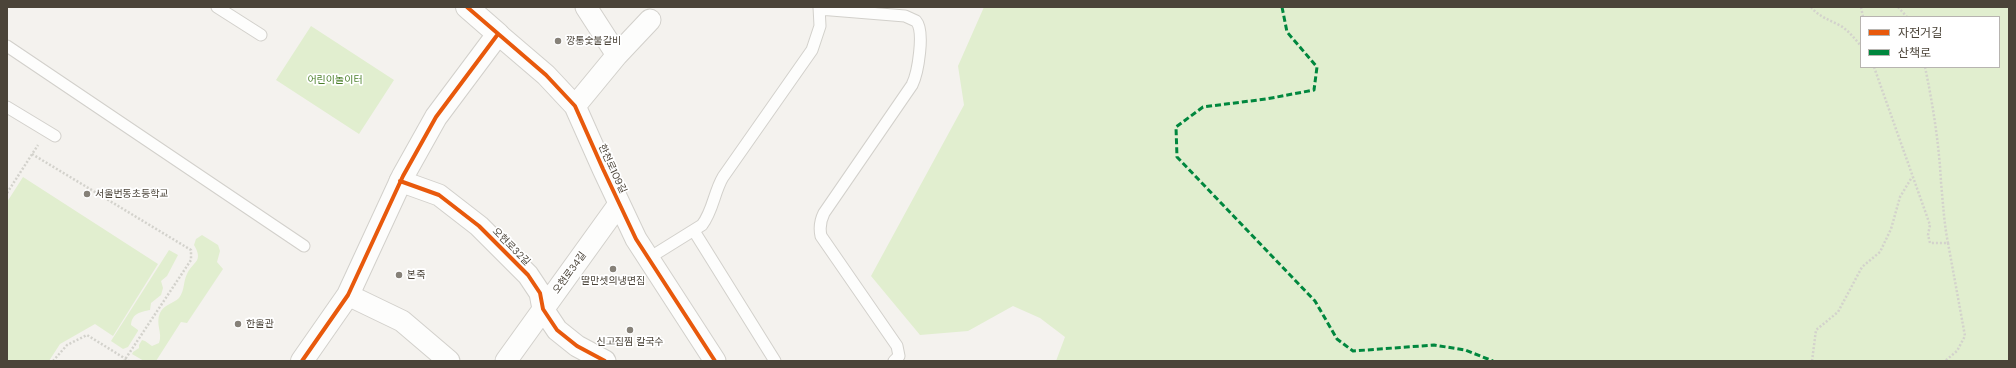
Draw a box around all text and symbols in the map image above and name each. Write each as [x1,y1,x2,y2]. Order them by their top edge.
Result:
legend [1860,16,2000,68]
text: 자전거길 [1898,25,1942,41]
place label: 깡통숯불갈비 [566,35,621,47]
marker: 깡통숯불갈비 [553,36,563,46]
text: 산책로 [1898,45,1931,61]
park label: 어린이놀이터 [307,74,363,86]
street label: 한천로109길 [595,142,629,196]
place label: 서울번동초등학교 [95,188,169,200]
marker: 서울번동초등학교 [82,189,92,199]
street label: 오현로32길 [490,226,532,268]
street label: 오현로34길 [551,250,589,296]
marker: 딸만셋의냉면집 [608,264,618,274]
place label: 본죽 [407,269,425,281]
marker: 본죽 [394,270,404,280]
place label: 딸만셋의냉면집 [581,275,645,287]
place label: 한울관 [246,318,274,330]
marker: 한울관 [233,319,243,329]
marker: 신고집찜 칼국수 [625,325,635,335]
place label: 신고집찜 칼국수 [596,336,664,348]

